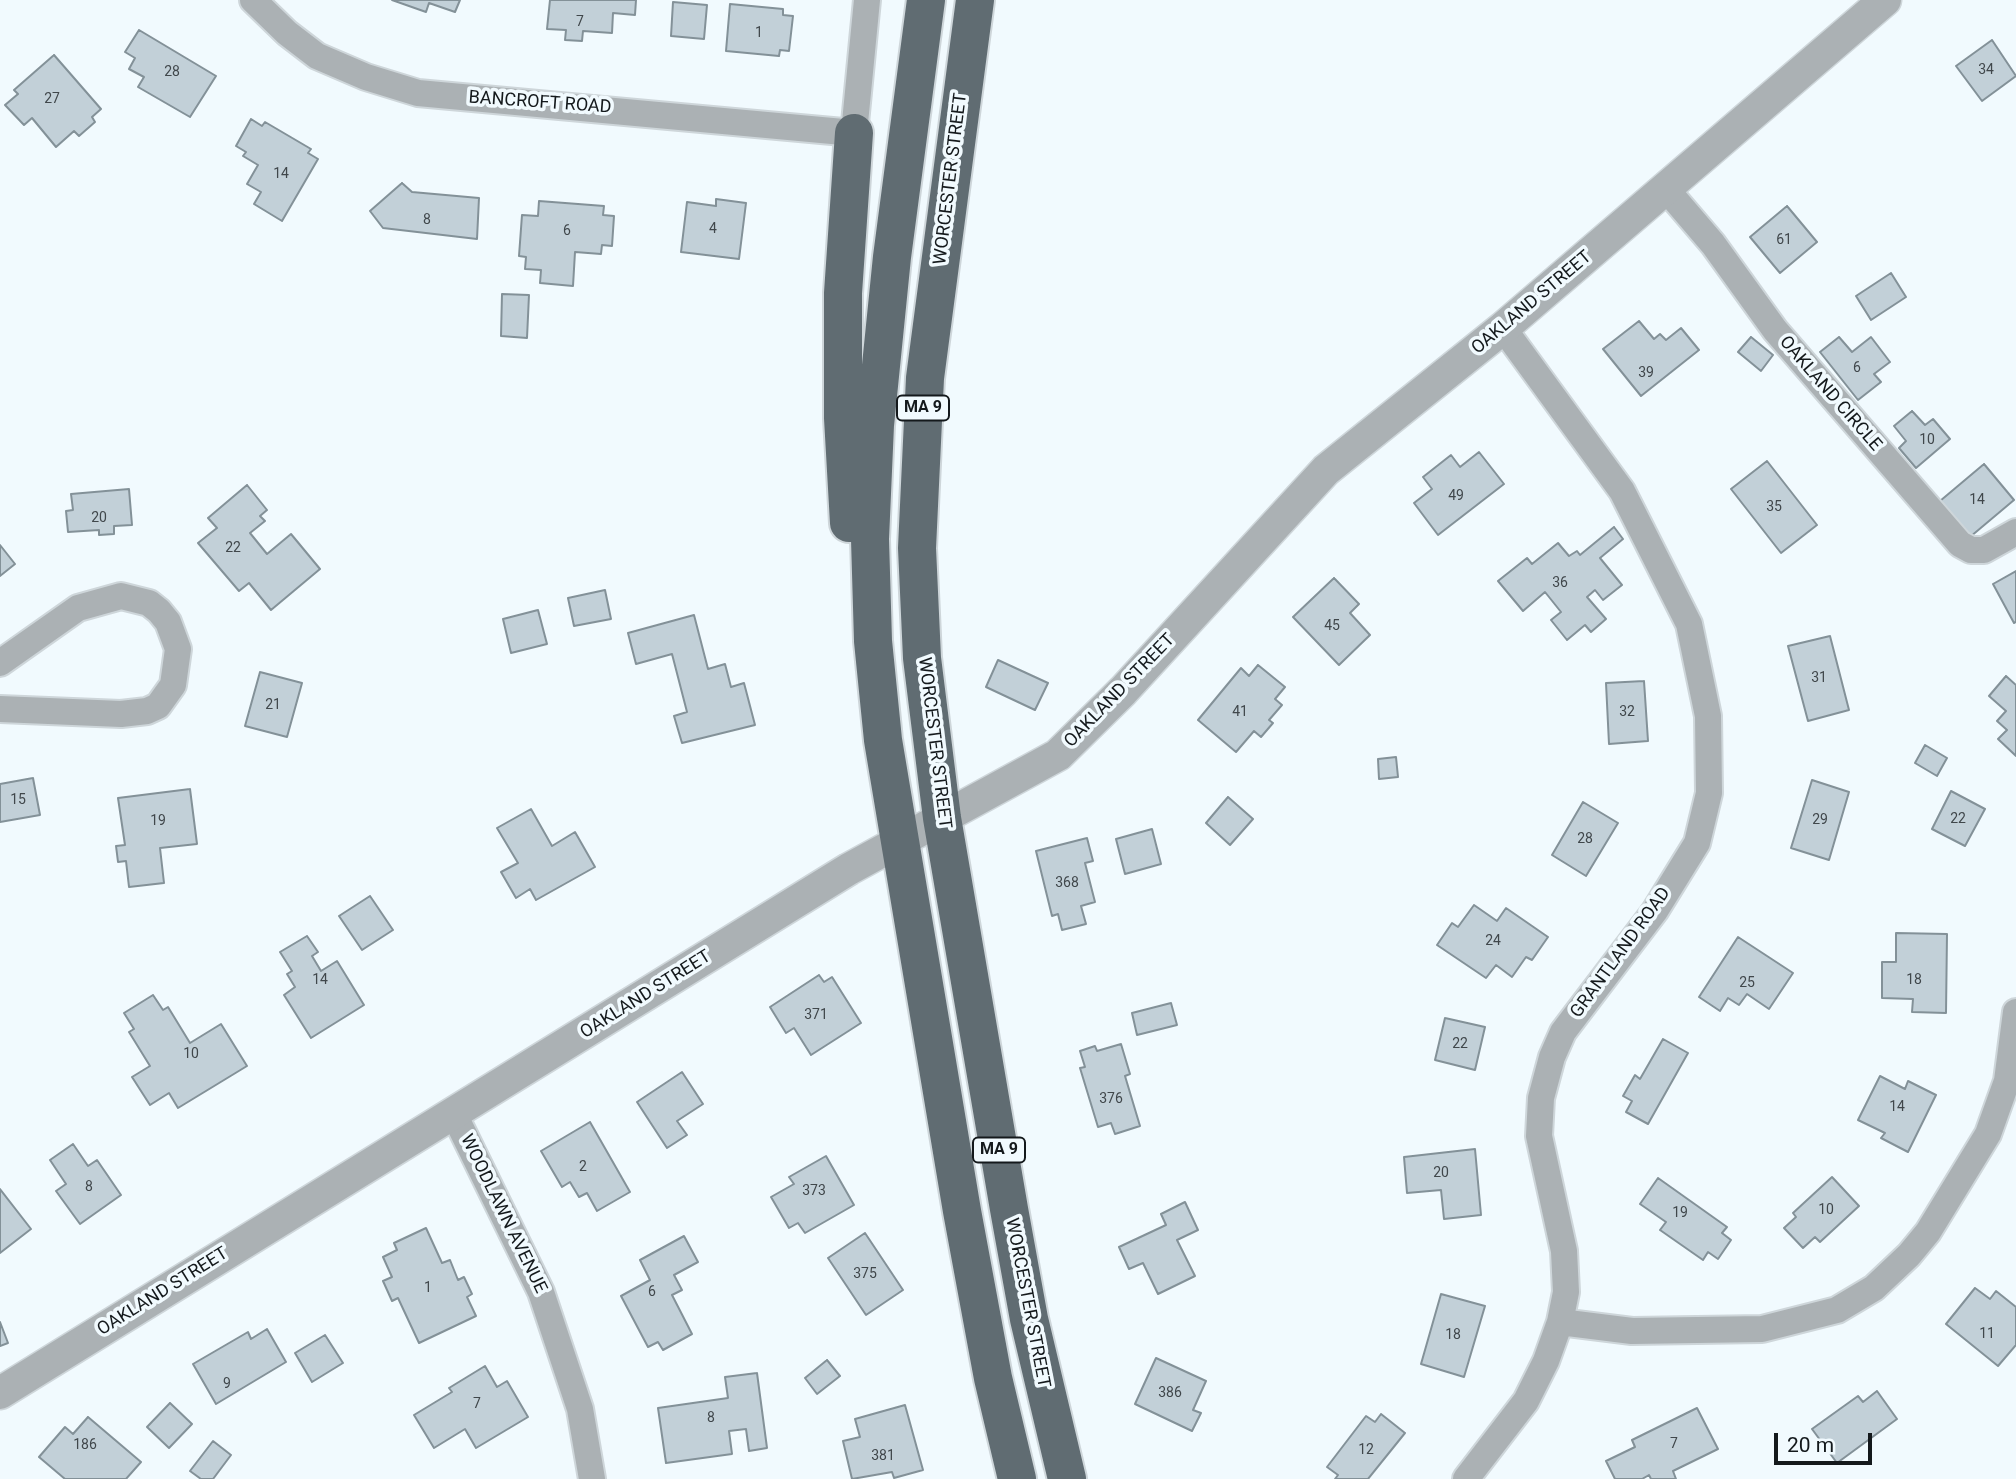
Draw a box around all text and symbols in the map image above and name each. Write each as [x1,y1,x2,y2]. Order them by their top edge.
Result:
house number: 7 [576,14,584,30]
house number: 1 [755,25,763,41]
house number: 34 [1978,62,1994,78]
house number: 28 [164,64,180,80]
street label: BANCROFT ROAD [468,87,612,119]
house number: 27 [44,91,60,107]
street label: WORCESTER STREET [930,92,972,266]
house number: 14 [273,166,289,182]
house number: 8 [423,212,431,228]
house number: 4 [709,221,717,237]
house number: 6 [563,223,571,239]
house number: 61 [1776,232,1792,248]
street label: OAKLAND STREET [1468,247,1596,359]
street label: OAKLAND CIRCLE [1774,332,1886,456]
house number: 6 [1853,360,1861,376]
house number: 39 [1638,365,1654,381]
road number: MA 9 [897,396,949,420]
house number: 10 [1919,432,1935,448]
house number: 49 [1448,488,1464,504]
house number: 14 [1969,492,1985,508]
house number: 35 [1766,499,1782,515]
house number: 20 [91,510,107,526]
house number: 22 [225,540,241,556]
house number: 36 [1552,575,1568,591]
house number: 45 [1324,618,1340,634]
street label: OAKLAND STREET [1060,630,1180,752]
street label: WORCESTER STREET [913,656,955,830]
house number: 31 [1811,670,1827,686]
house number: 21 [265,697,281,713]
house number: 41 [1232,704,1248,720]
house number: 32 [1619,704,1635,720]
house number: 15 [10,792,26,808]
house number: 22 [1950,811,1966,827]
house number: 29 [1812,812,1828,828]
house number: 19 [150,813,166,829]
house number: 28 [1577,831,1593,847]
house number: 368 [1055,875,1079,891]
street label: GRANTLAND ROAD [1566,884,1676,1022]
house number: 24 [1485,933,1501,949]
street label: OAKLAND STREET [577,946,715,1044]
house number: 14 [312,972,328,988]
house number: 18 [1906,972,1922,988]
house number: 25 [1739,975,1755,991]
house number: 371 [804,1007,828,1023]
house number: 22 [1452,1036,1468,1052]
house number: 10 [183,1046,199,1062]
house number: 376 [1099,1091,1123,1107]
house number: 14 [1889,1099,1905,1115]
street label: WOODLAWN AVENUE [455,1131,551,1297]
road number: MA 9 [973,1138,1025,1162]
house number: 2 [579,1159,587,1175]
house number: 20 [1433,1165,1449,1181]
house number: 8 [85,1179,93,1195]
house number: 373 [802,1183,826,1199]
house number: 10 [1818,1202,1834,1218]
house number: 19 [1672,1205,1688,1221]
street label: WORCESTER STREET [1000,1216,1054,1390]
street label: OAKLAND STREET [94,1243,232,1341]
house number: 375 [853,1266,877,1282]
house number: 1 [424,1280,432,1296]
house number: 6 [648,1284,656,1300]
house number: 11 [1979,1326,1995,1342]
house number: 18 [1445,1327,1461,1343]
house number: 9 [223,1376,231,1392]
house number: 386 [1158,1385,1182,1401]
house number: 7 [473,1396,481,1412]
house number: 8 [707,1410,715,1426]
scale bar [1778,1420,1876,1464]
text: 20 m [1787,1433,1834,1457]
house number: 7 [1670,1436,1678,1452]
house number: 186 [73,1437,97,1453]
house number: 12 [1358,1442,1374,1458]
house number: 381 [871,1448,895,1464]

